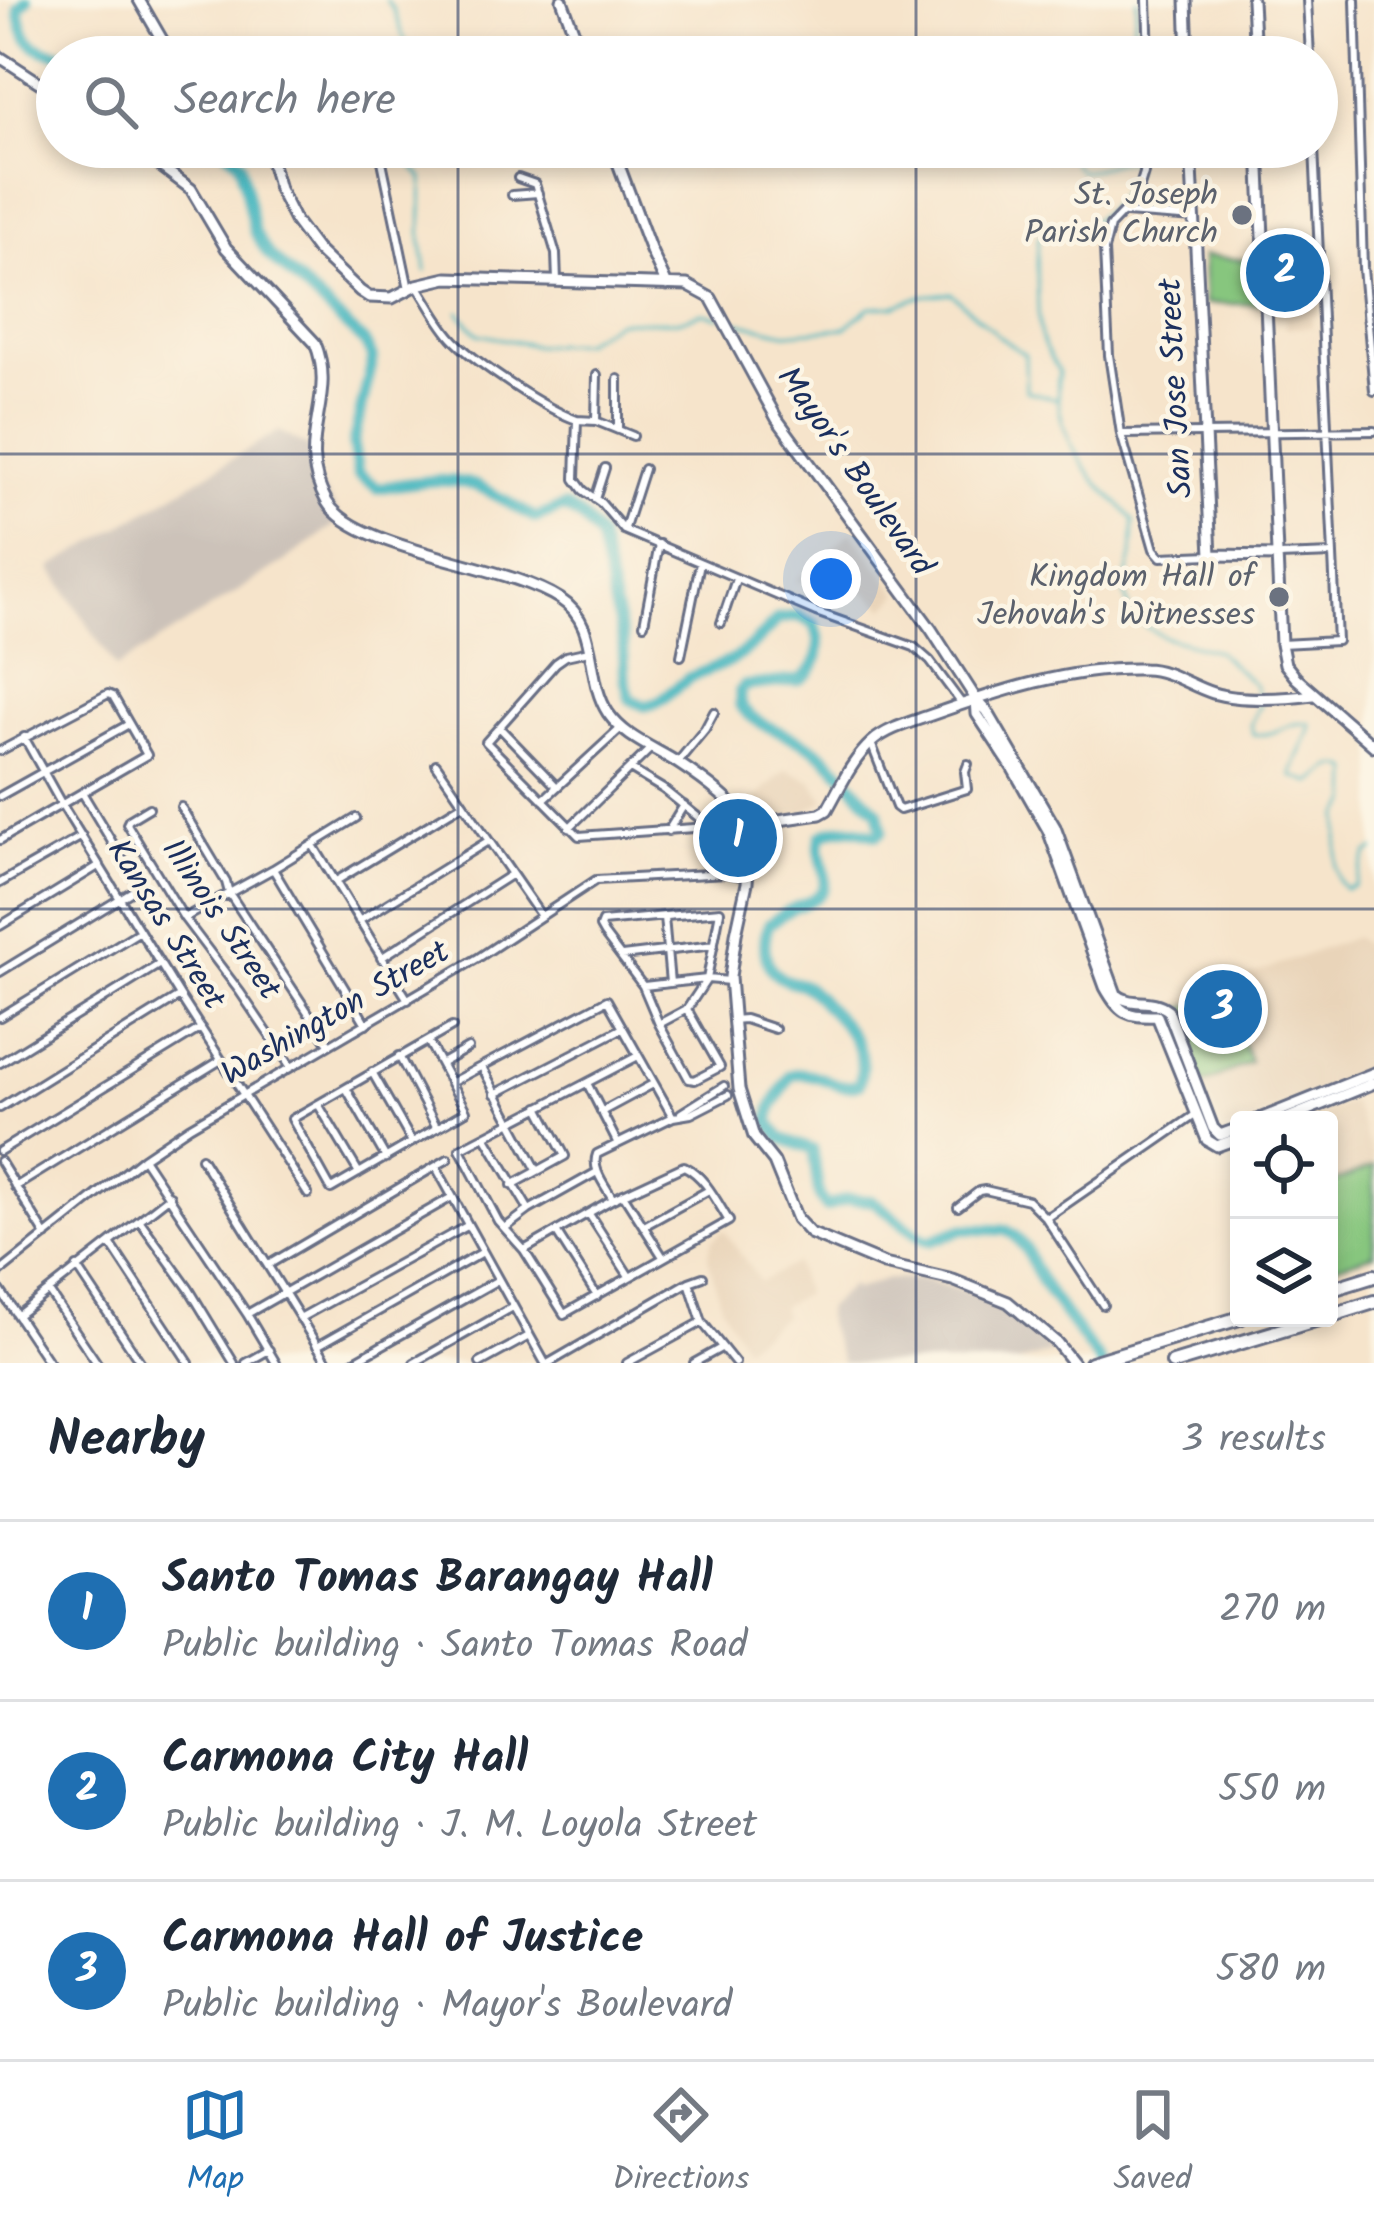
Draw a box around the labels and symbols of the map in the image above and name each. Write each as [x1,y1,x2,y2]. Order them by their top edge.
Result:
place label: St. Joseph Parish Church [1024,170,1218,261]
marker: St. Joseph Parish Church [1229,202,1255,228]
pin: 2 [1246,228,1324,318]
street label: San Jose Street [1145,276,1209,499]
street label: Mayor's Boulevard [762,356,947,589]
your location [801,549,861,609]
place label: Kingdom Hall of Jehovah's Witnesses [977,552,1259,643]
marker: Kingdom Hall of Jehovah's Witnesses [1266,584,1292,610]
pin: 1 [699,793,777,883]
street label: Illinois Street [146,828,295,1013]
street label: Kansas Street [91,829,239,1022]
street label: Washington Street [212,926,461,1101]
pin: 3 [1184,964,1262,1054]

